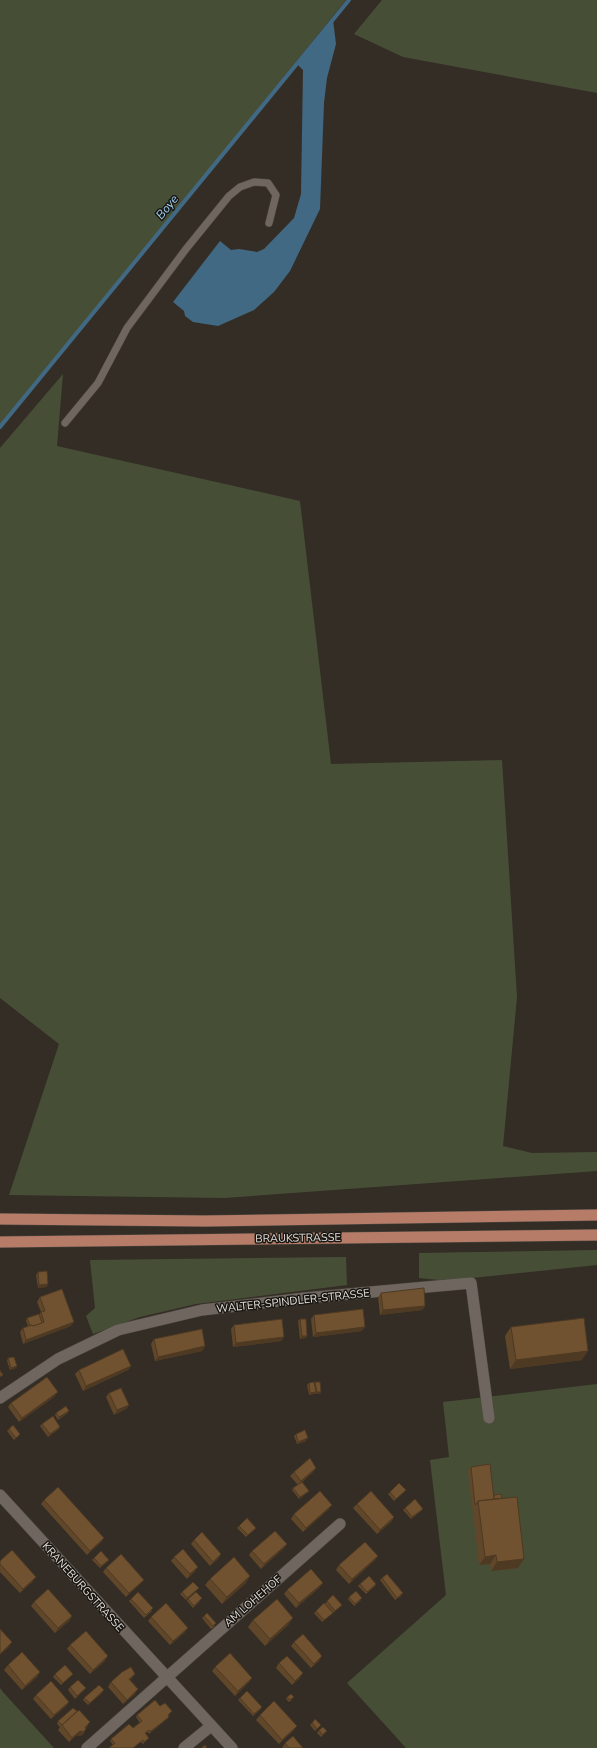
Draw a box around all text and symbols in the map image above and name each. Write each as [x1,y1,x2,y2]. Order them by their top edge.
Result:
water label: Boye [152,191,182,223]
street label: BRAUKSTRASSE [255,1230,341,1246]
street label: WALTER-SPINDLER-STRASSE [216,1285,370,1317]
street label: KRANEBURGSTRASSE [39,1539,127,1635]
street label: AM LOHEHOF [221,1572,285,1630]

